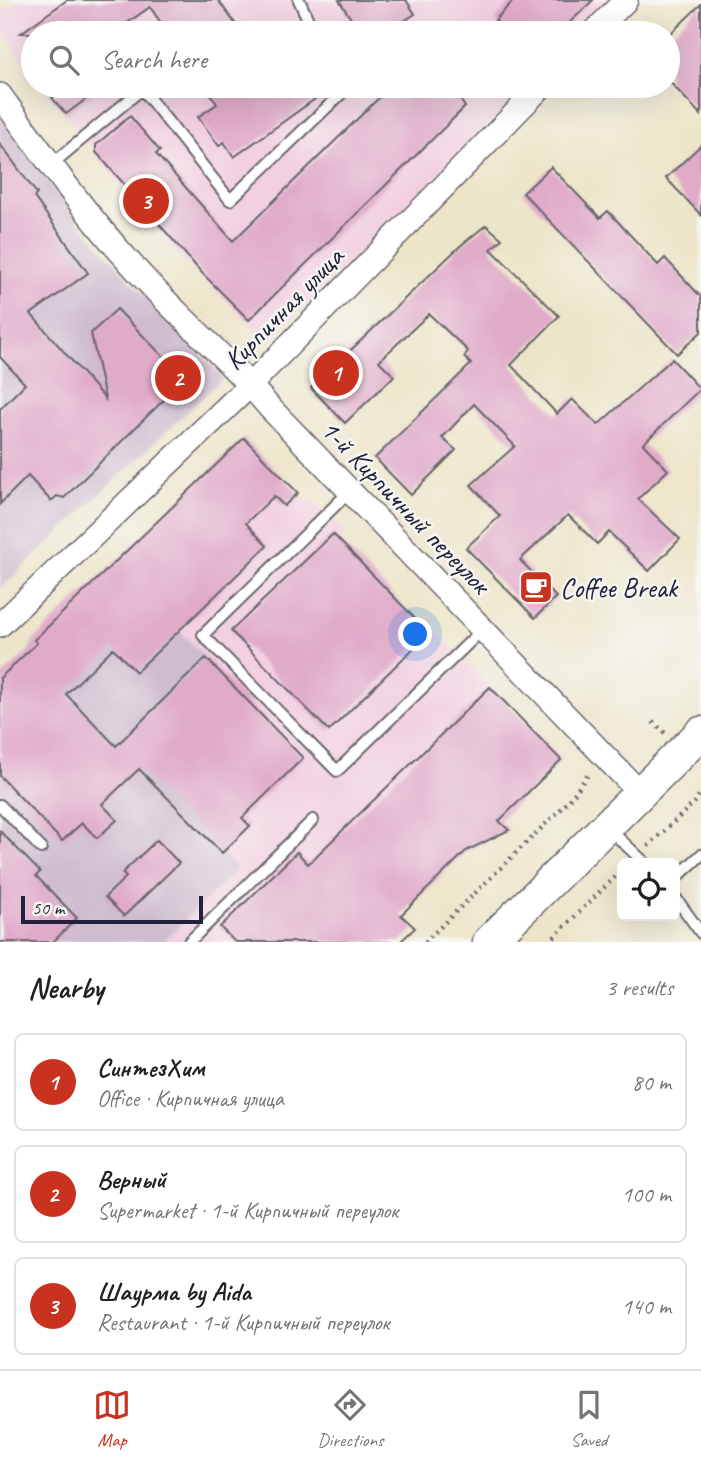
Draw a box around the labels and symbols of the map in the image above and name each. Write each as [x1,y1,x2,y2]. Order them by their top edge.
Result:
pin: 3 [123,175,169,227]
street label: Кирпичная улица [216,238,352,377]
pin: 1 [313,347,359,399]
pin: 2 [155,352,201,404]
street label: 1-й Кирпичный переулок [314,412,500,603]
cafe icon: Coffee Break [517,568,555,606]
place label: Coffee Break [560,570,679,605]
your location [398,617,432,651]
scale bar [21,893,203,925]

